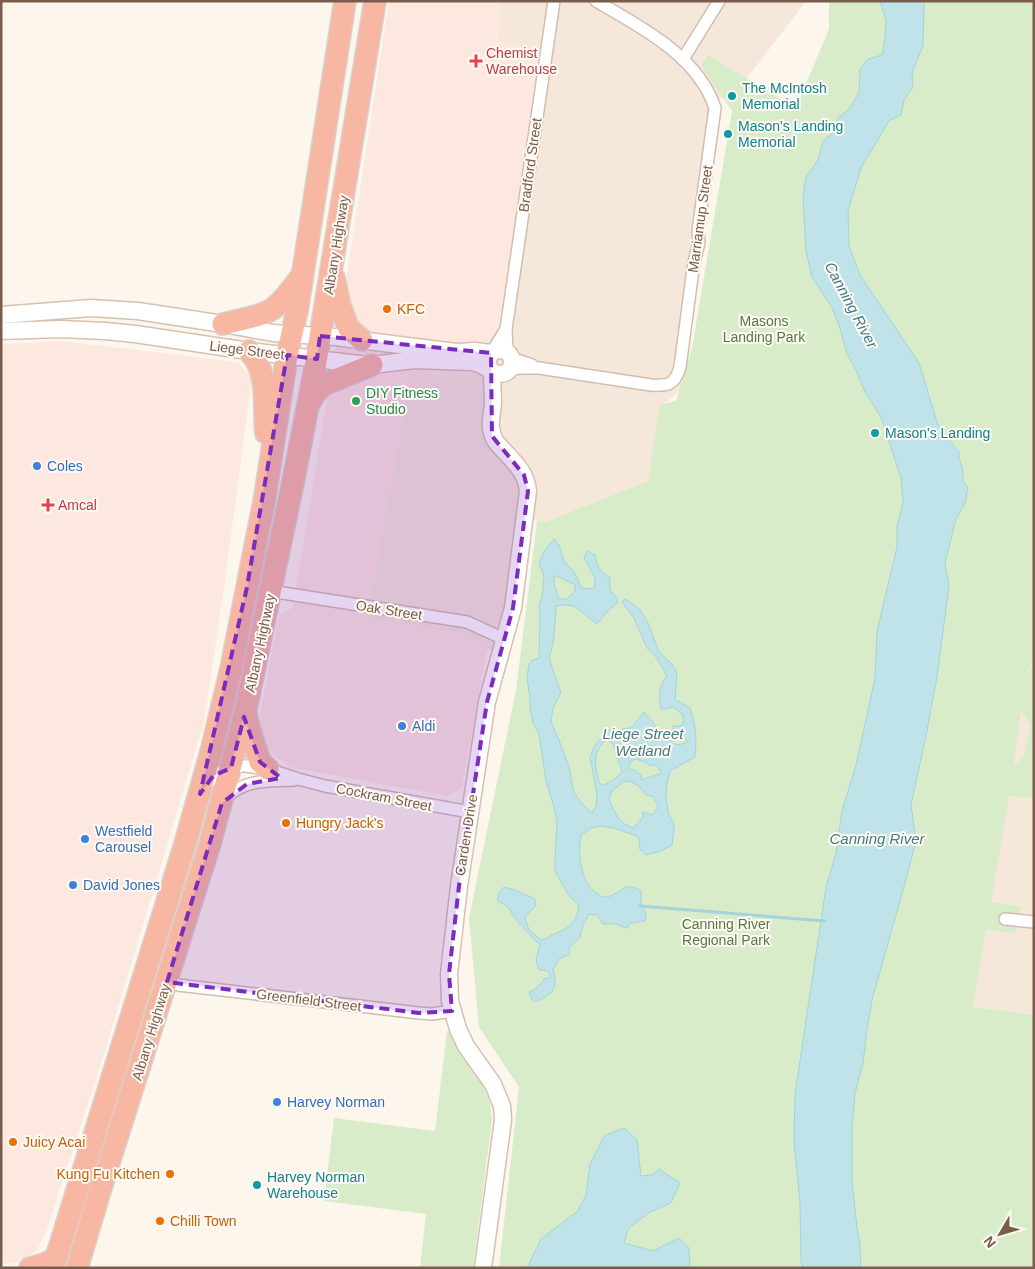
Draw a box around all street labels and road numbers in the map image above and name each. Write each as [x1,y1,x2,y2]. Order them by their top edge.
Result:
street label: Bradford Street [515,117,545,213]
street label: Marriamup Street [685,164,715,274]
street label: Albany Highway [320,194,352,296]
street label: Liege Street [209,337,286,363]
street label: Albany Highway [242,592,278,694]
street label: Oak Street [355,597,423,623]
street label: Cockram Street [335,780,433,814]
street label: Carden Drive [452,793,480,877]
street label: Albany Highway [129,982,173,1082]
street label: Greenfield Street [255,986,363,1014]

